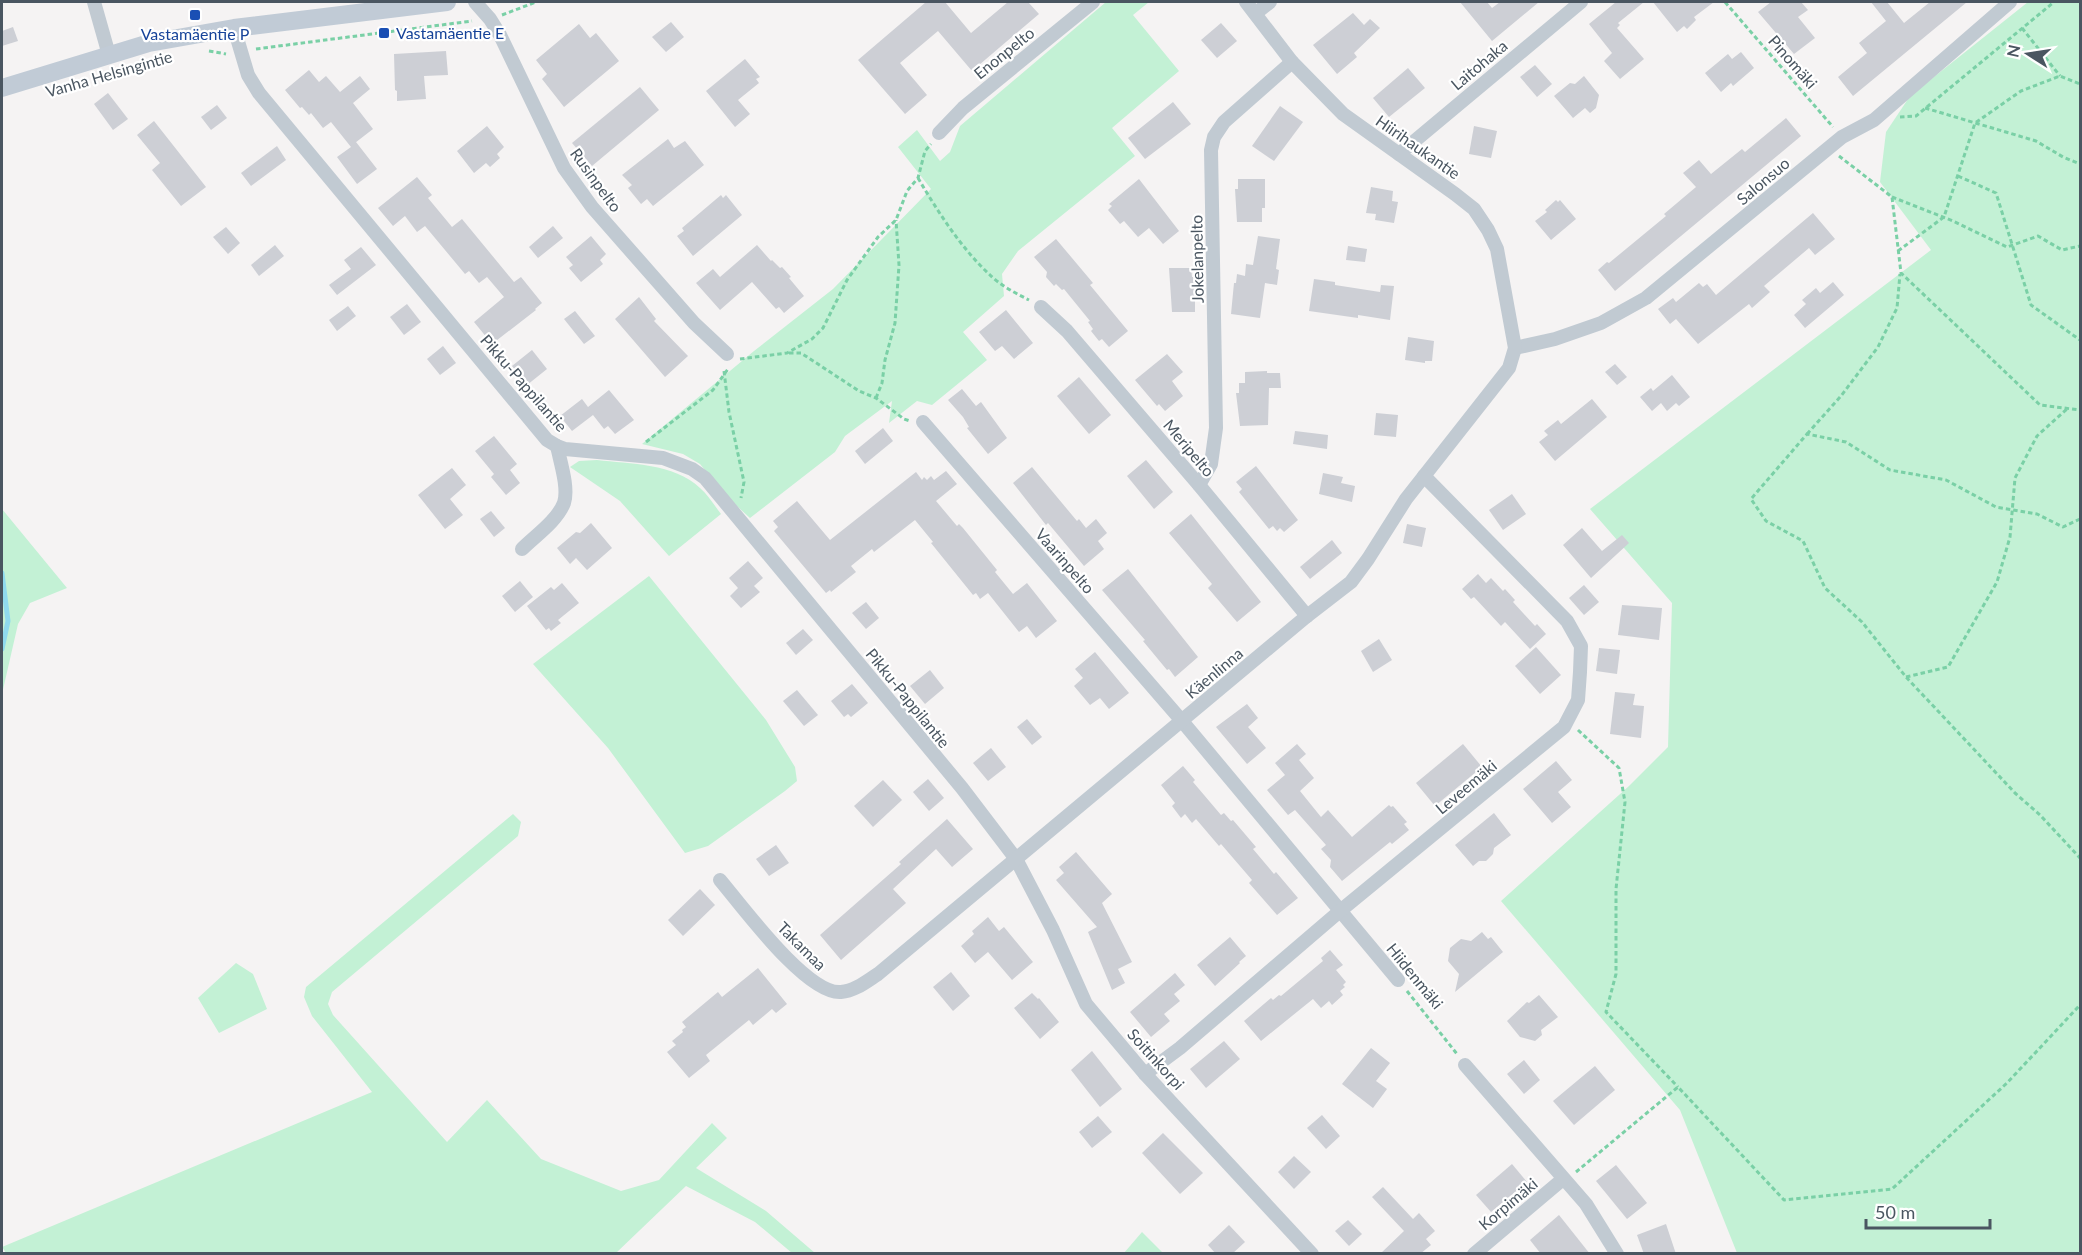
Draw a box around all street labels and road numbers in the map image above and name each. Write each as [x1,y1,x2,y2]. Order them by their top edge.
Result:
street label: Enonpelto [970,23,1038,83]
street label: Pinomäki [1765,31,1822,92]
street label: Laitohaka [1447,36,1511,94]
street label: Vanha Helsingintie [43,46,174,101]
street label: Hiirihaukantie [1373,111,1464,183]
street label: Rusinpelto [567,144,626,215]
street label: Salonsuo [1732,153,1793,208]
street label: Jokelanpelto [1186,215,1207,303]
street label: Pikku-Pappilantie [477,330,572,435]
street label: Meripelto [1160,415,1219,480]
street label: Vaarinpelto [1032,524,1099,597]
street label: Käenlinna [1181,643,1246,702]
street label: Pikku-Pappilantie [862,644,954,751]
street label: Leveemäki [1431,756,1500,818]
street label: Takamaa [774,917,831,974]
street label: Hiidenmäki [1383,939,1448,1012]
street label: Soitinkorpi [1124,1024,1189,1093]
street label: Korpimäki [1474,1174,1541,1234]

